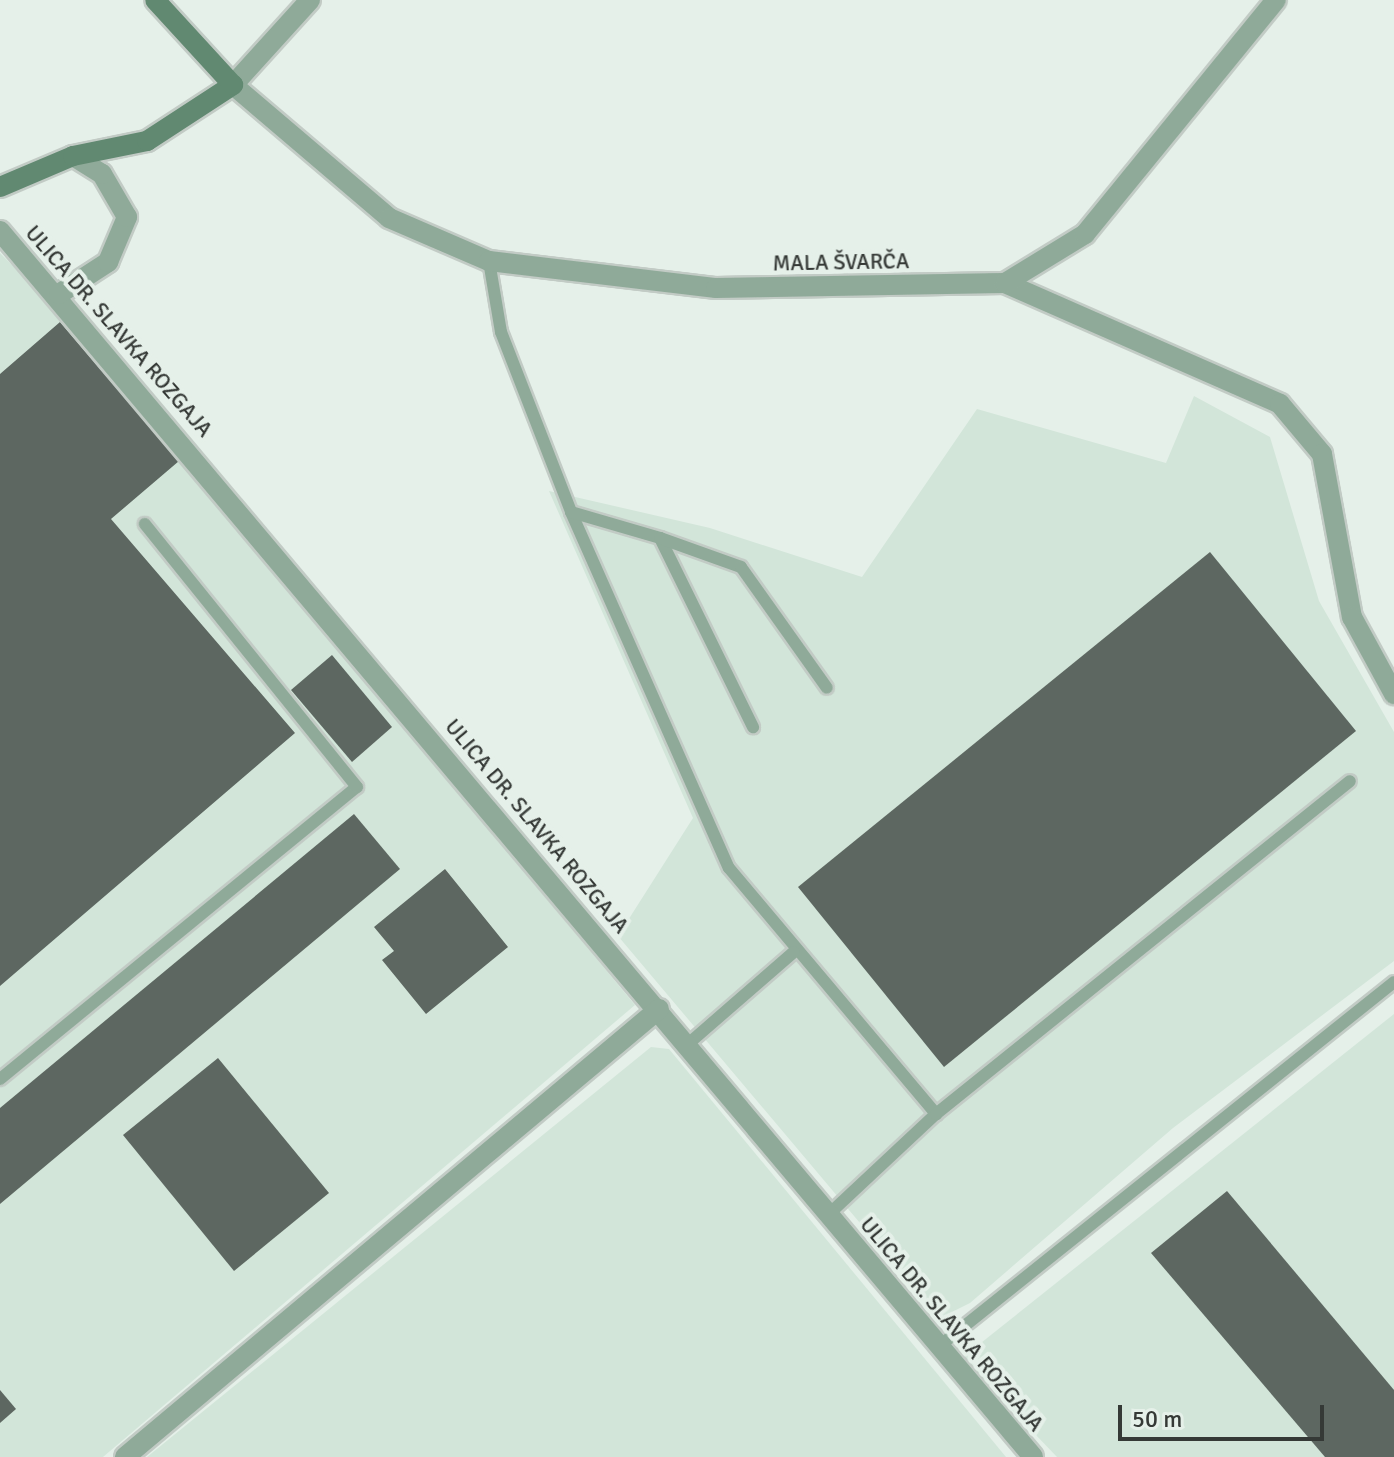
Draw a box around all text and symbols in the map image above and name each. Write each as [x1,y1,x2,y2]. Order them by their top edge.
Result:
street label: ULICA DR. SLAVKA ROZGAJA [20,220,218,442]
street label: MALA ŠVARČA [772,248,910,276]
street label: ULICA DR. SLAVKA ROZGAJA [440,713,634,939]
street label: ULICA DR. SLAVKA ROZGAJA [855,1211,1049,1437]
scale bar [1122,1389,1328,1439]
text: 50 m [1132,1404,1182,1434]

